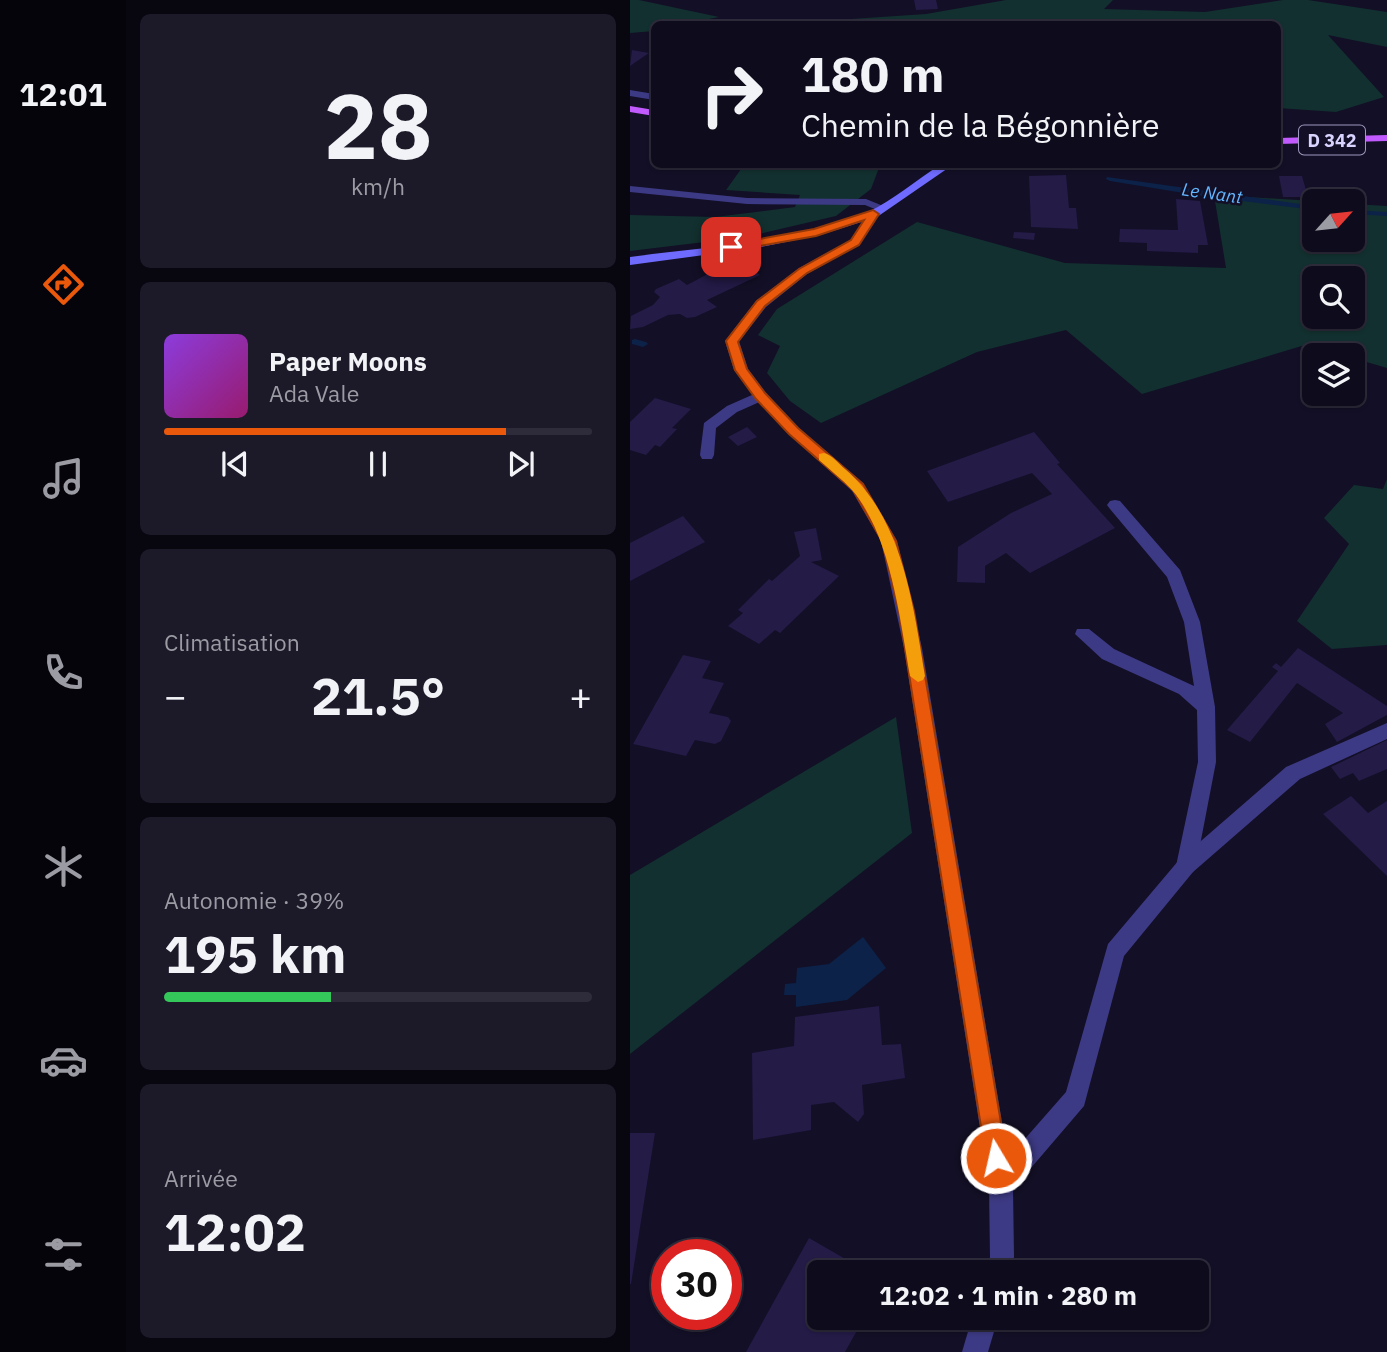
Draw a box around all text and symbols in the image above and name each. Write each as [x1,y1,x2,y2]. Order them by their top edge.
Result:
text: 180 m [801,42,945,105]
icon: right [686,49,777,140]
text: 28 [323,66,433,184]
text: 12:01 [19,73,107,115]
text: Chemin de la Bégonnière [801,104,1159,146]
road number: D 342 [1299,125,1365,154]
text: km/h [351,171,405,201]
water label: Le Nant [1180,177,1245,209]
north arrow [1302,189,1365,252]
map controls [1302,189,1365,406]
pin [701,217,761,277]
icon: arrive [712,228,750,266]
icon: directions [39,260,88,309]
button: search [1302,266,1365,329]
button: layers [1302,343,1365,406]
text: Paper Moons [269,344,427,378]
text: Ada Vale [269,378,359,408]
icon: previous [216,445,254,483]
icon: pause [359,445,397,483]
icon: next [502,445,540,483]
icon: music [39,454,88,503]
text: Climatisation [164,627,300,657]
icon: phone [39,648,88,697]
text: 21.5° [311,662,445,729]
text: − [164,671,187,720]
text: + [569,671,592,720]
icon: climate [39,842,88,891]
text: Autonomie · 39% [164,885,344,915]
text: 195 km [164,920,346,987]
icon: car [39,1036,88,1085]
position arrow [959,1121,1033,1195]
text: Arrivée [164,1163,238,1193]
text: 12:02 [164,1198,306,1265]
icon: filters [39,1230,88,1279]
speed limit sign: 30 [651,1239,742,1330]
text: 12:02 · 1 min · 280 m [879,1278,1137,1312]

